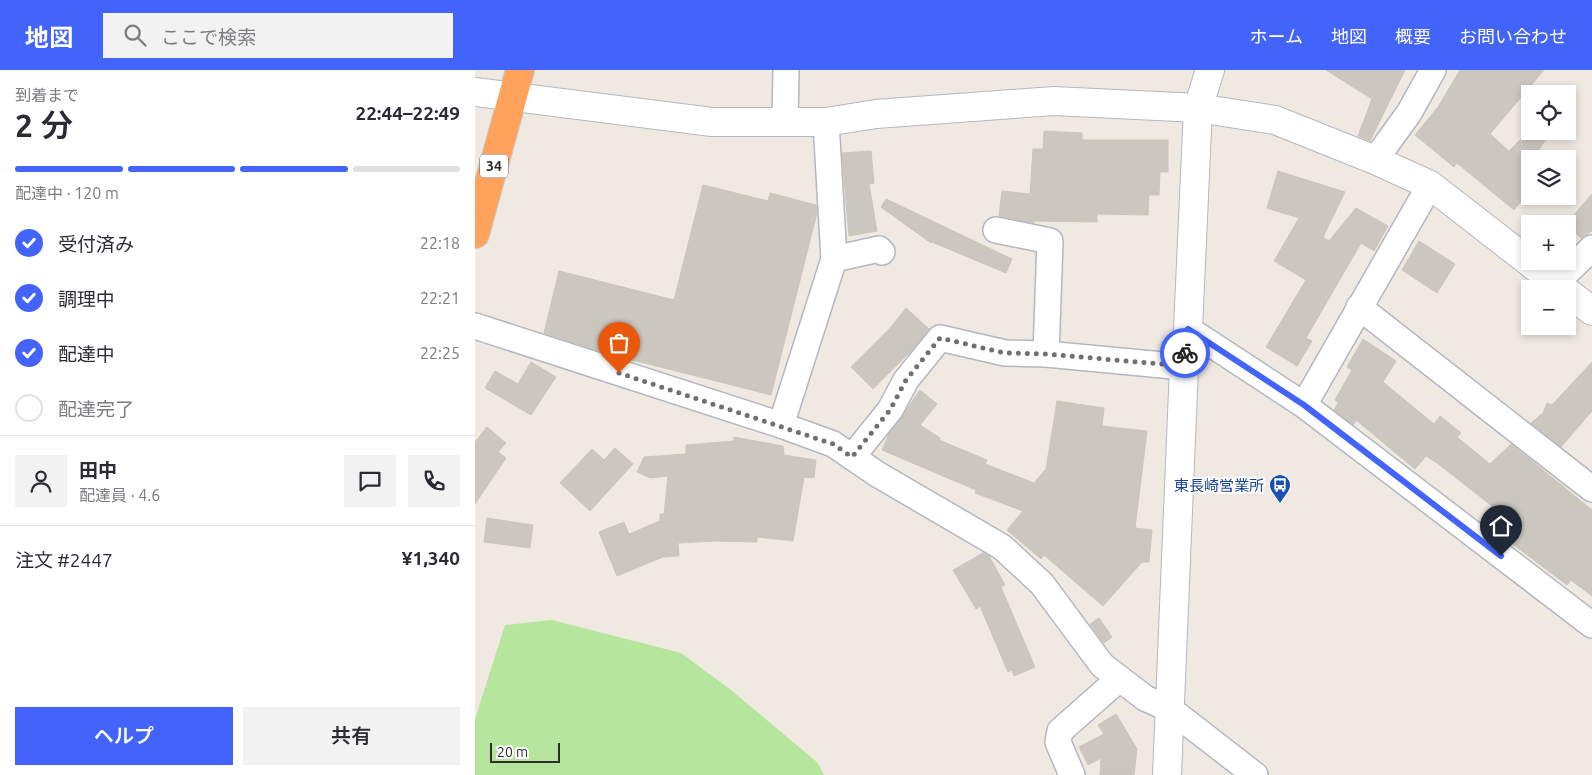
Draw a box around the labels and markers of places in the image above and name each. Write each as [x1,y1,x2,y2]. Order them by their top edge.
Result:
pin [598,322,640,373]
bus stop icon: 東長崎営業所 [1268,473,1292,504]
place label: 東長崎営業所 [1174,477,1264,494]
pin [1480,505,1522,556]

